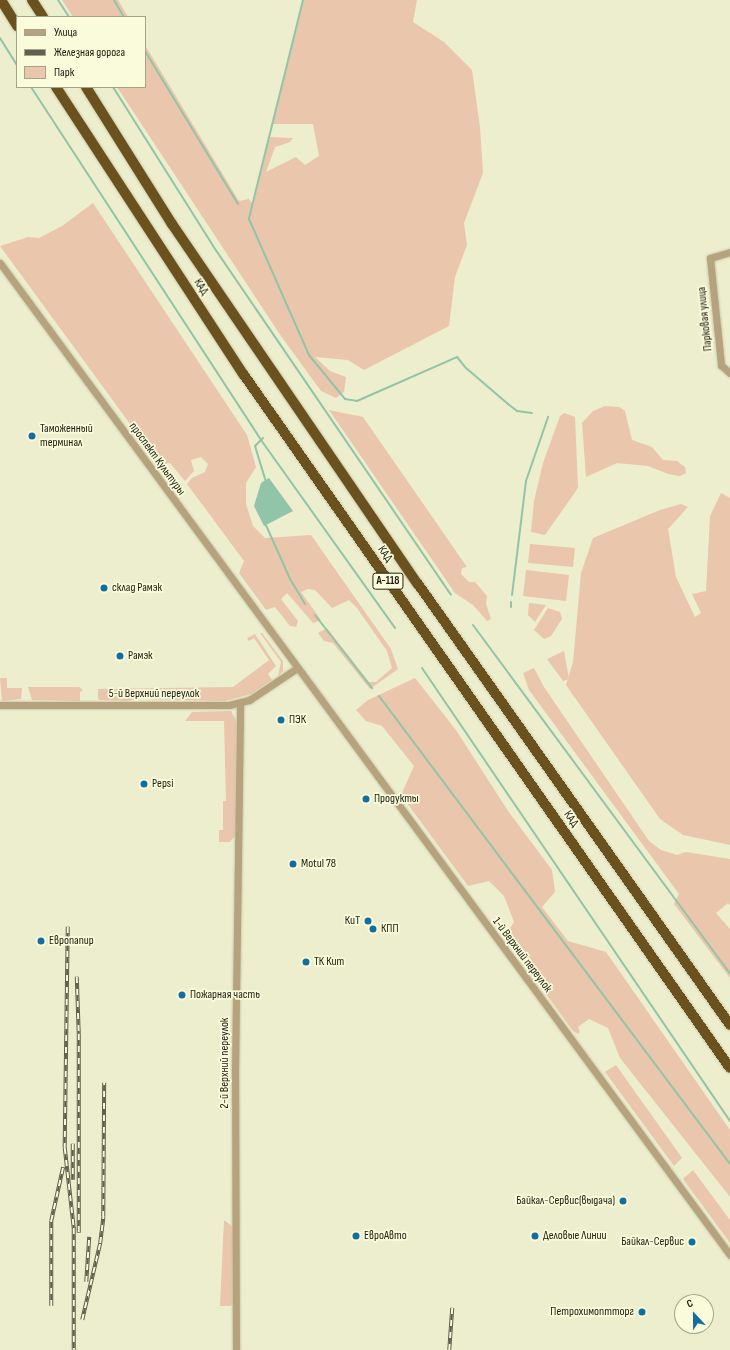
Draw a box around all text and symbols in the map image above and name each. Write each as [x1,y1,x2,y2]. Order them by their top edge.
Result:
legend [16,16,146,88]
text: Улица [54,25,77,40]
text: Железная дорога [54,45,125,60]
text: Парк [54,65,74,80]
street label: КАД [190,276,212,298]
street label: Парковая улица [694,286,716,352]
street label: проспект Культуры [126,420,188,498]
place label: Таможенный терминал [40,422,93,450]
marker: Таможенный терминал [27,431,37,441]
street label: КАД [374,543,396,565]
road number: А-118 [372,572,404,590]
place label: склад Рамэк [112,581,162,595]
marker: склад Рамэк [99,583,109,593]
place label: Рамэк [128,649,153,663]
marker: Рамэк [115,651,125,661]
street label: 5-й Верхний переулок [109,687,199,701]
place label: ПЭК [289,713,306,727]
marker: ПЭК [276,715,286,725]
place label: Pepsi [152,777,173,791]
marker: Pepsi [139,779,149,789]
place label: Продукты [374,792,419,806]
marker: Продукты [361,794,371,804]
street label: КАД [560,808,582,830]
place label: Motul 78 [301,857,336,871]
marker: Motul 78 [288,859,298,869]
place label: КиТ [345,914,360,928]
street label: 1-й Верхний переулок [489,915,555,995]
marker: КиТ [363,916,373,926]
place label: КПП [381,922,399,936]
marker: КПП [368,924,378,934]
place label: Европапир [49,934,94,948]
marker: Европапир [36,936,46,946]
place label: ТК Кит [314,955,344,969]
marker: ТК Кит [301,957,311,967]
place label: Пожарная часть [190,988,260,1002]
marker: Пожарная часть [177,990,187,1000]
street label: 2-й Верхний переулок [218,1018,232,1108]
place label: Байкал-Сервис(выдача) [516,1194,615,1208]
marker: Байкал-Сервис(выдача) [618,1196,628,1206]
place label: ЕвроАвто [364,1229,407,1243]
place label: Деловые Линии [543,1229,606,1243]
marker: ЕвроАвто [351,1231,361,1241]
marker: Деловые Линии [530,1231,540,1241]
place label: Байкал-Сервис [621,1235,684,1249]
marker: Байкал-Сервис [687,1237,697,1247]
north arrow [674,1294,714,1334]
text: С [685,1296,695,1310]
place label: Петрохимоптторг [550,1305,634,1319]
marker: Петрохимоптторг [637,1307,647,1317]

